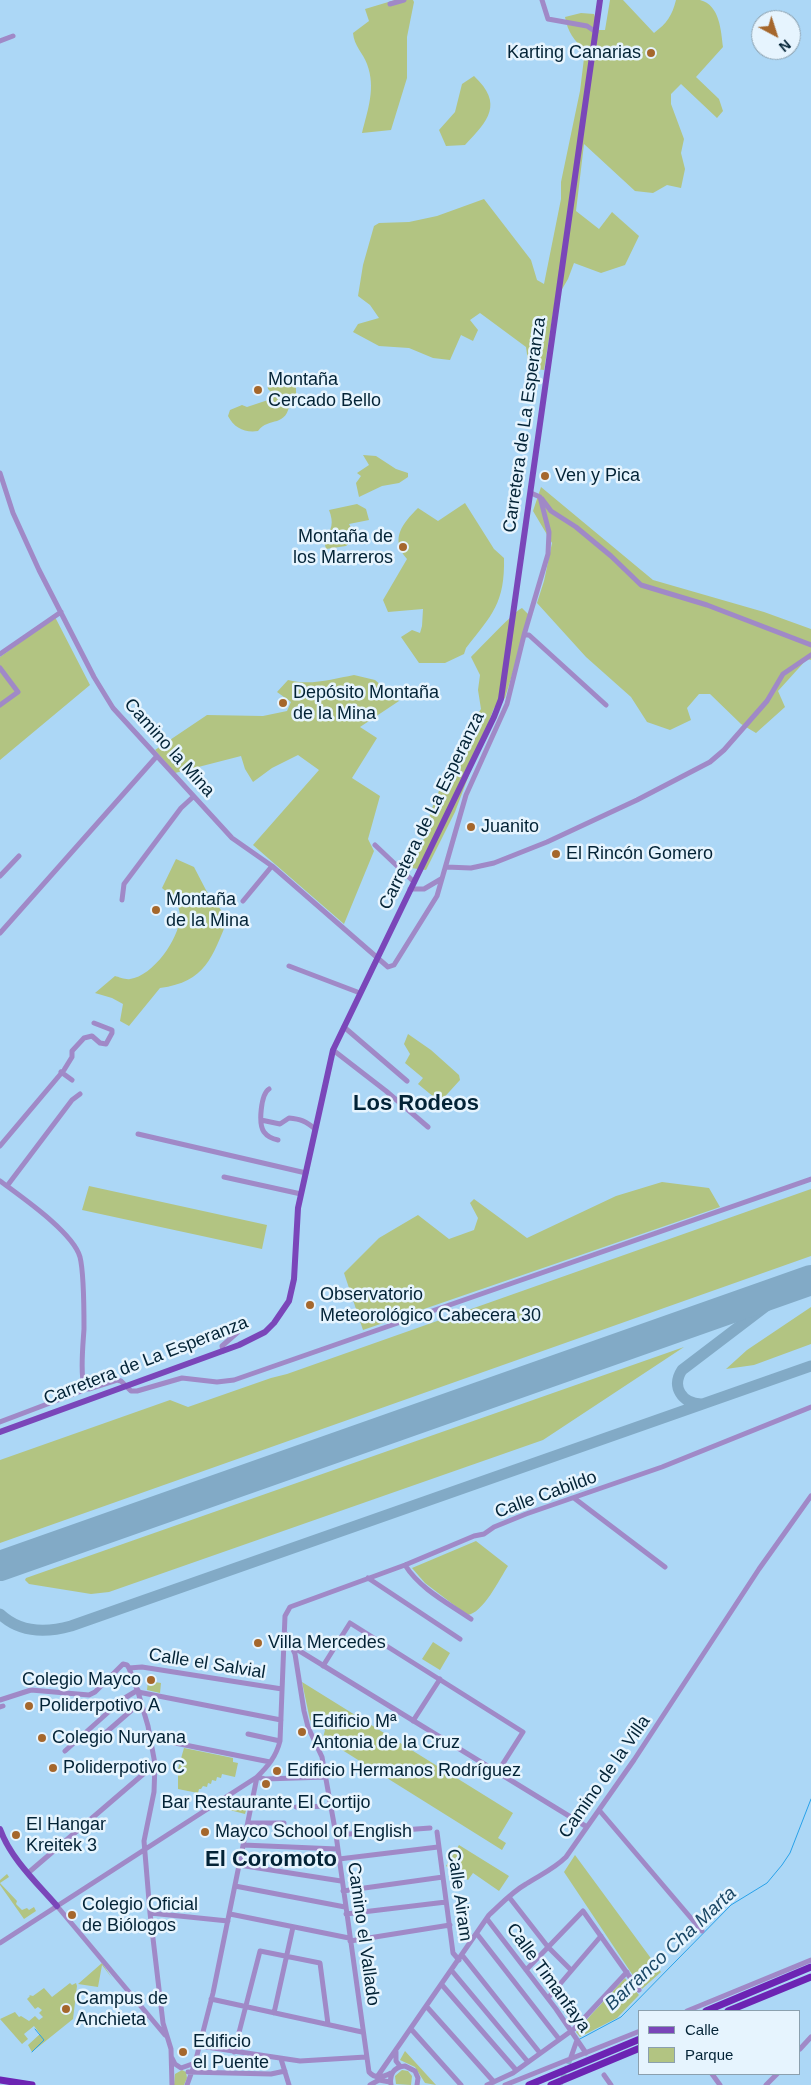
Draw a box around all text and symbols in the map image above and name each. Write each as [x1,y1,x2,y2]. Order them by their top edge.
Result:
north arrow [751,10,801,60]
text: N [776,36,794,55]
place label: Karting Canarias [507,42,641,64]
marker: Karting Canarias [645,47,657,59]
street label: Carretera de La Esperanza [499,316,551,534]
place label: Montaña Cercado Bello [268,369,381,412]
marker: Montaña Cercado Bello [252,384,264,396]
place label: Ven y Pica [555,465,640,487]
marker: Ven y Pica [539,470,551,482]
place label: Montaña de los Marreros [293,526,393,568]
marker: Montaña de los Marreros [397,541,409,553]
place label: Depósito Montaña de la Mina [293,682,439,724]
street label: Camino la Mina [119,694,219,802]
marker: Depósito Montaña de la Mina [277,697,289,709]
street label: Carretera de La Esperanza [375,709,489,913]
place label: Juanito [481,816,539,838]
marker: Juanito [465,821,477,833]
place label: El Rincón Gomero [566,843,713,865]
marker: El Rincón Gomero [550,848,562,860]
place label: Montaña de la Mina [166,889,249,932]
marker: Montaña de la Mina [150,904,162,916]
district label: Los Rodeos [353,1091,479,1117]
place label: Observatorio Meteorológico Cabecera 30 [320,1284,541,1326]
marker: Observatorio Meteorológico Cabecera 30 [304,1299,316,1311]
street label: Carretera de La Esperanza [41,1312,251,1410]
street label: Calle Cabildo [492,1467,600,1523]
place label: Villa Mercedes [268,1632,386,1654]
marker: Villa Mercedes [252,1637,264,1649]
street label: Calle el Salvial [147,1644,267,1684]
place label: Colegio Mayco [22,1669,141,1691]
marker: Colegio Mayco [145,1674,157,1686]
place label: Poliderpotivo A [39,1695,160,1717]
marker: Poliderpotivo A [23,1700,35,1712]
place label: Edificio Mª Antonia de la Cruz [312,1711,460,1754]
street label: Camino de la Villa [555,1712,655,1842]
marker: Edificio Mª Antonia de la Cruz [296,1726,308,1738]
place label: Colegio Nuryana [52,1727,186,1749]
marker: Colegio Nuryana [36,1732,48,1744]
place label: Poliderpotivo C [63,1757,185,1779]
place label: Edificio Hermanos Rodríguez [287,1760,521,1782]
marker: Poliderpotivo C [47,1762,59,1774]
marker: Edificio Hermanos Rodríguez [271,1765,283,1777]
marker: Bar Restaurante El Cortijo [260,1778,272,1790]
place label: Bar Restaurante El Cortijo [161,1792,371,1814]
place label: El Hangar Kreitek 3 [26,1814,106,1856]
place label: Mayco School of English [215,1821,412,1843]
marker: Mayco School of English [199,1826,211,1838]
marker: El Hangar Kreitek 3 [10,1829,22,1841]
district label: El Coromoto [205,1847,337,1873]
street label: Calle Airam [442,1847,476,1943]
street label: Camino el Vallado [342,1861,384,2007]
water label: Barranco Cha Marta [601,1882,741,2016]
place label: Colegio Oficial de Biólogos [82,1894,198,1936]
marker: Colegio Oficial de Biólogos [66,1909,78,1921]
street label: Calle Timanfaya [501,1919,595,2037]
place label: Campus de Anchieta [76,1988,168,2030]
marker: Campus de Anchieta [60,2003,72,2015]
legend [638,2010,801,2075]
text: Calle [685,2021,719,2038]
place label: Edificio el Puente [193,2031,269,2074]
marker: Edificio el Puente [177,2046,189,2058]
text: Parque [685,2046,733,2063]

